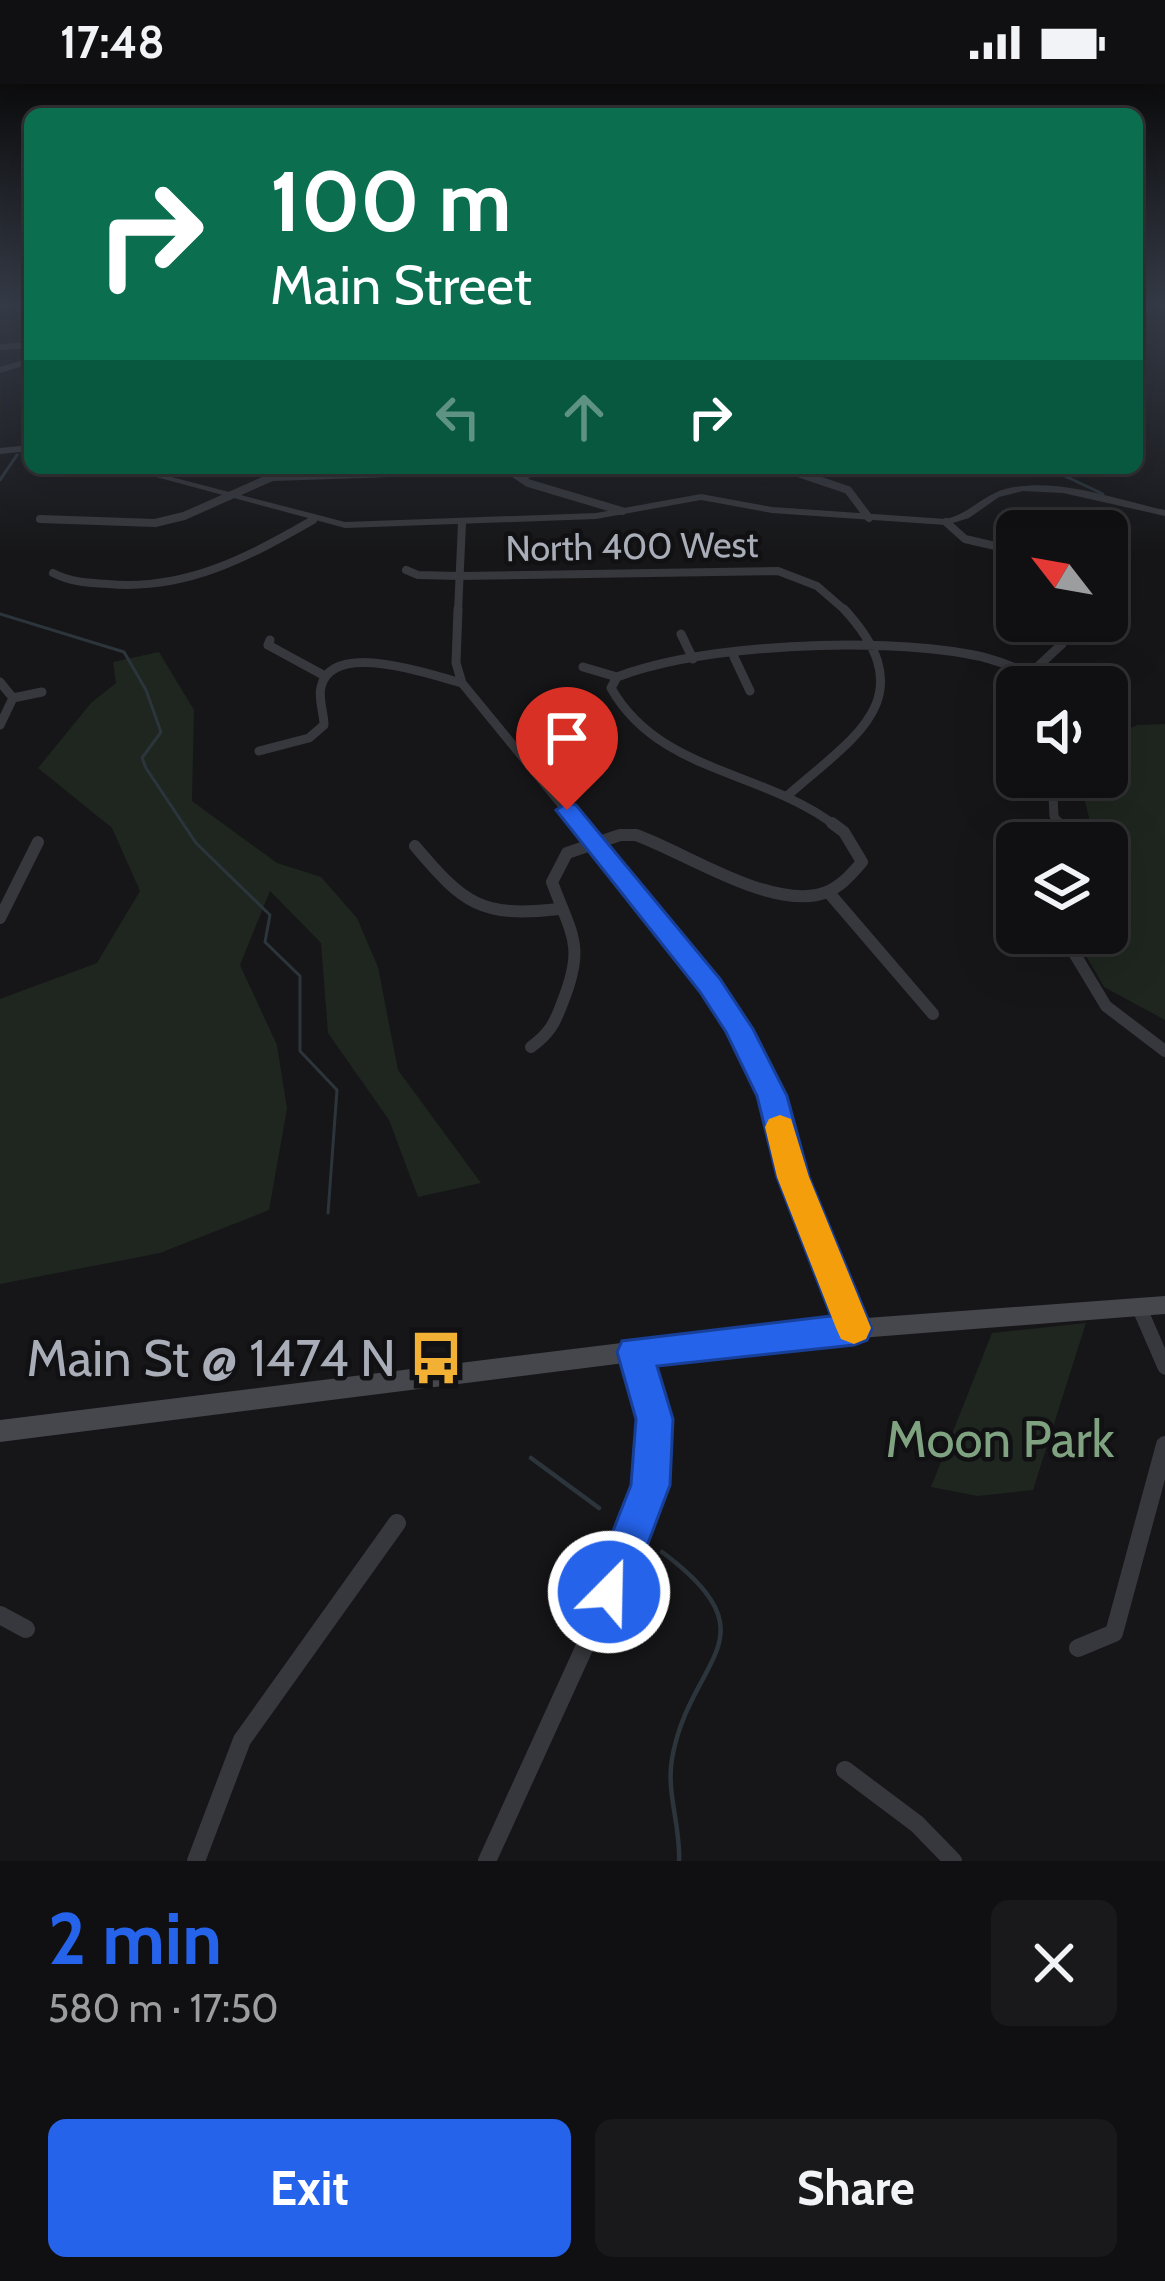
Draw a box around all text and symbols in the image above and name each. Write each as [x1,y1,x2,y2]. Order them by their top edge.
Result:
text: 17:48 [60,15,165,69]
text: 100 m [270,150,512,252]
icon: right [72,156,228,312]
text: Main Street [270,252,532,318]
icon: left [425,384,491,450]
icon: ahead [551,384,617,450]
icon: right [677,384,743,450]
north arrow [996,510,1128,642]
map controls [996,510,1128,954]
street label: North 400 West [505,522,759,570]
button: sound [996,666,1128,798]
pin [516,687,618,810]
icon: arrive [534,705,600,771]
button: layers [996,822,1128,954]
place label: Main St @ 1474 N [27,1327,396,1389]
bus stop icon: Main St @ 1474 N [407,1329,465,1387]
park label: Moon Park [886,1408,1115,1470]
position arrow [546,1529,672,1655]
text: 2 min [48,1895,222,1982]
button: close [991,1900,1117,2026]
text: 580 m · 17:50 [48,1984,279,2032]
button: Exit [48,2119,571,2257]
button: Share [595,2119,1117,2257]

